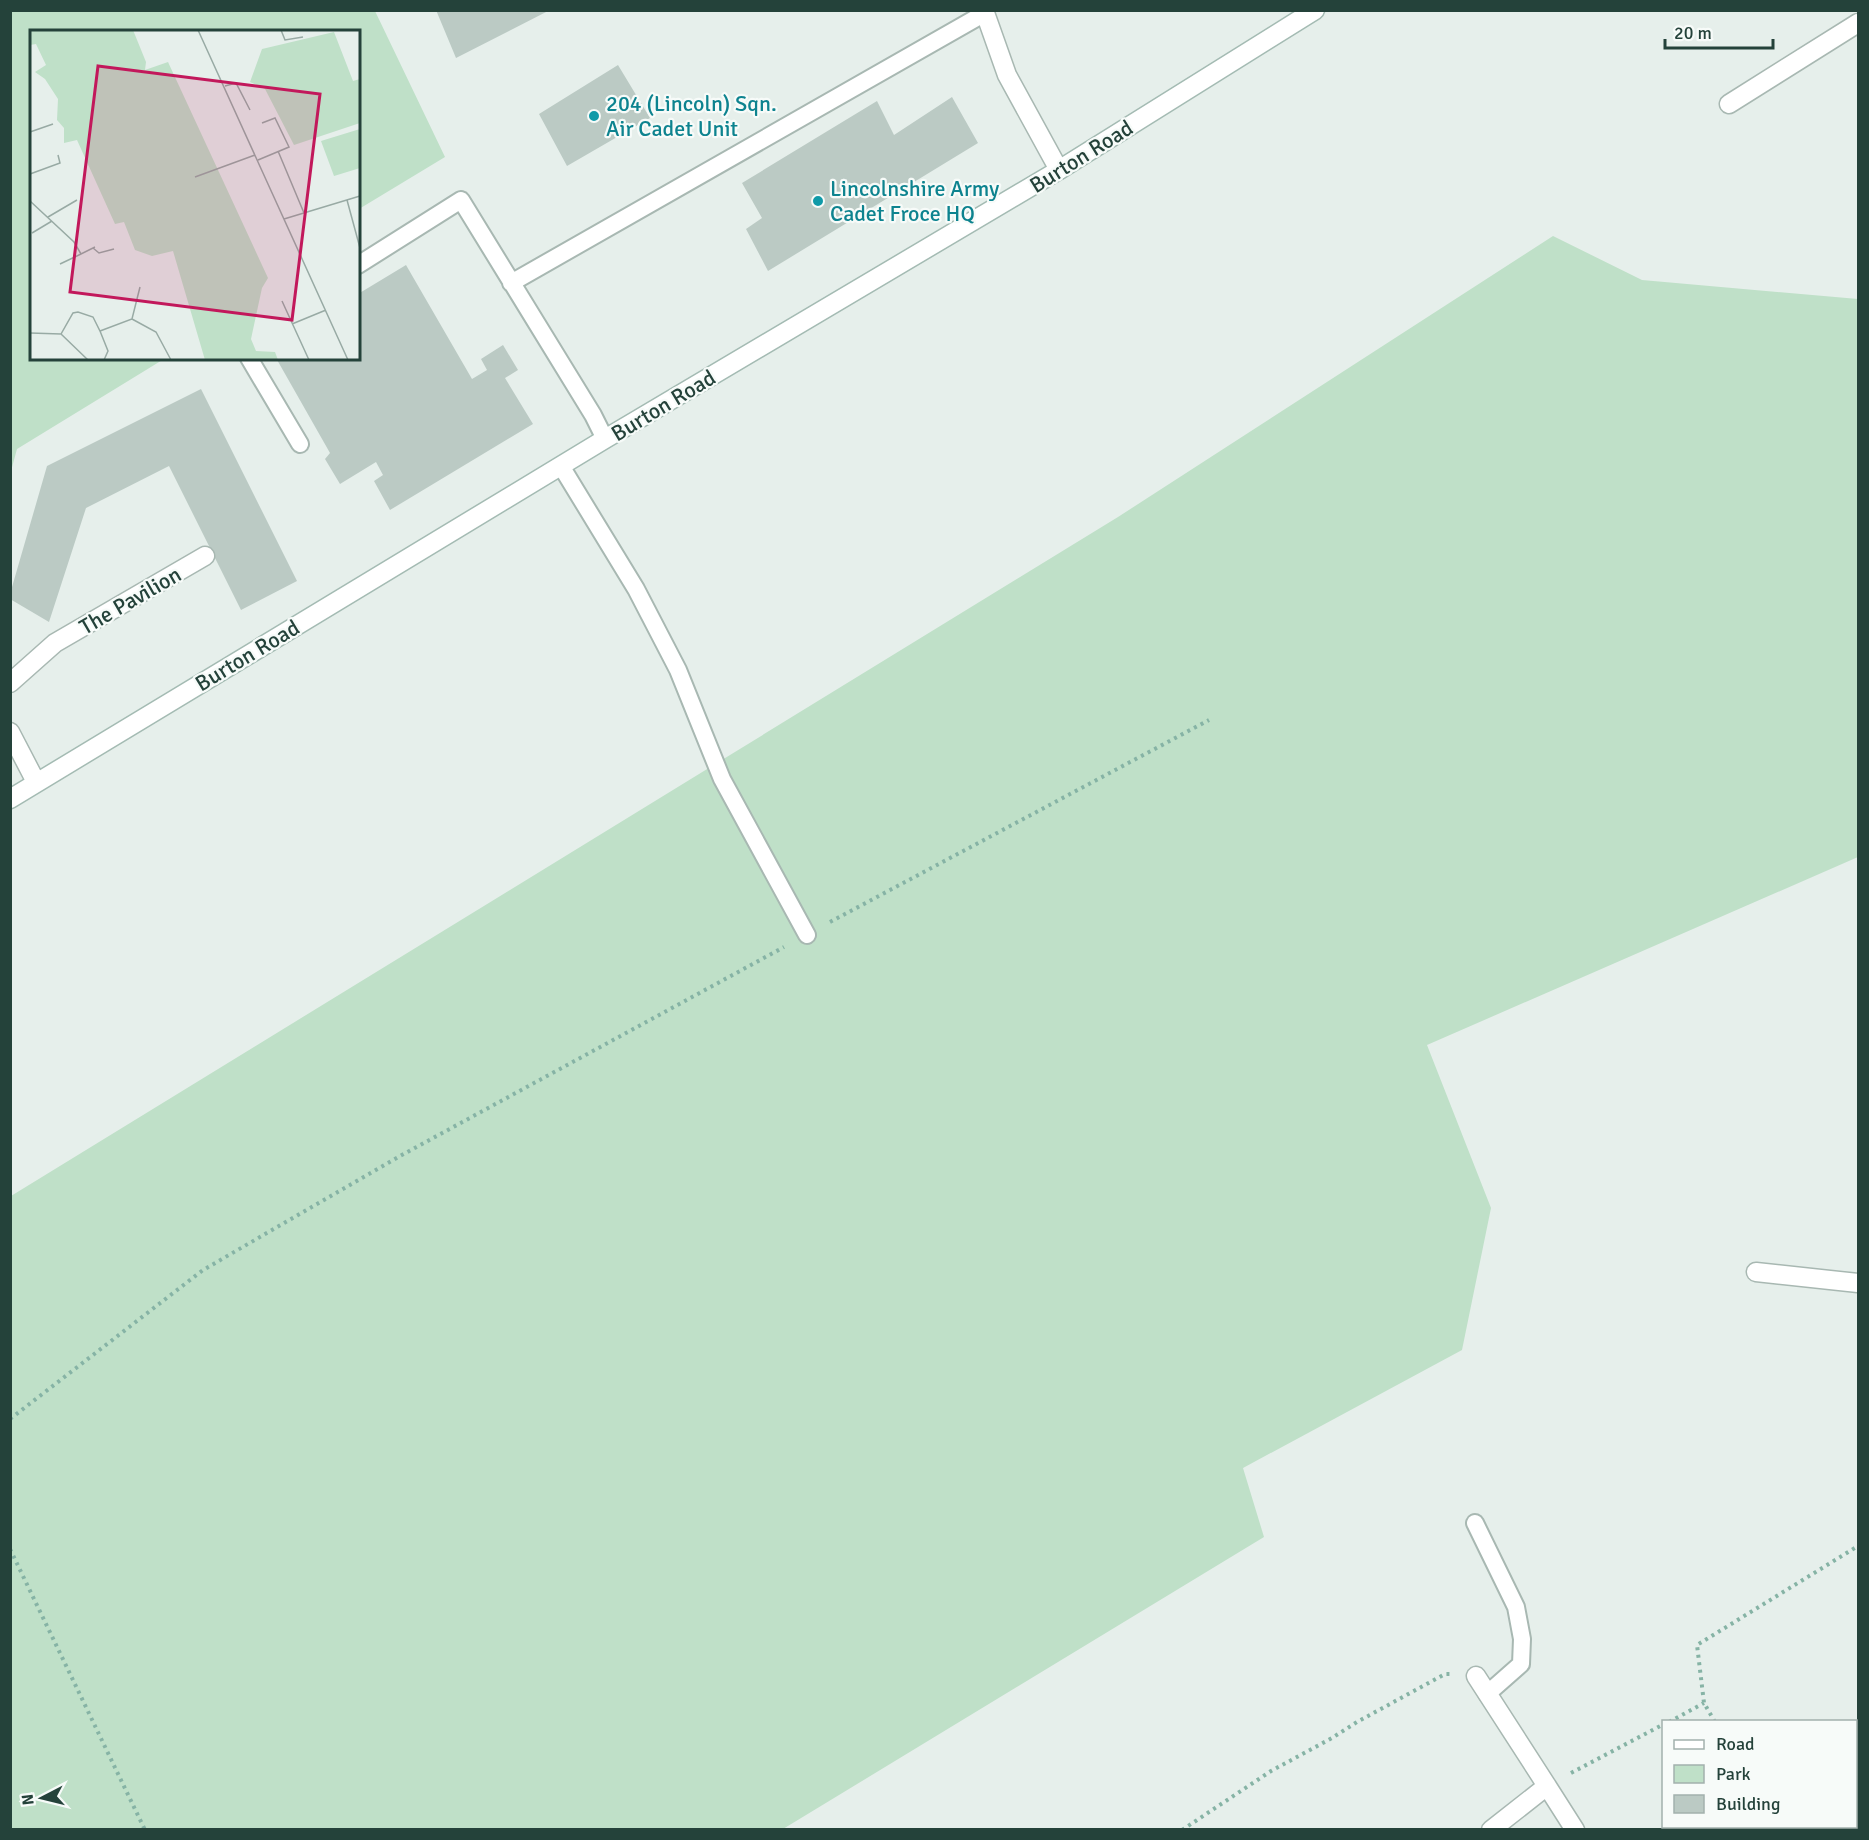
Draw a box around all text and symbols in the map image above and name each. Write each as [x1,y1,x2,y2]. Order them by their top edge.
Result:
scale bar [1665,12,1773,50]
text: 20 m [1674,22,1712,44]
inset map [30,30,360,360]
place label: 204 (Lincoln) Sqn. Air Cadet Unit [606,90,777,142]
marker: 204 (Lincoln) Sqn. Air Cadet Unit [587,109,601,123]
street label: Burton Road [1025,114,1138,199]
place label: Lincolnshire Army Cadet Froce HQ [830,175,1000,227]
marker: Lincolnshire Army Cadet Froce HQ [811,194,825,208]
street label: Burton Road [606,364,720,447]
street label: The Pavilion [75,561,186,640]
street label: Burton Road [190,614,304,697]
legend [1662,1720,1857,1828]
text: Road [1716,1733,1755,1755]
text: Park [1716,1763,1751,1785]
north arrow [12,1768,72,1828]
text: N [18,1793,39,1806]
text: Building [1716,1793,1780,1815]

